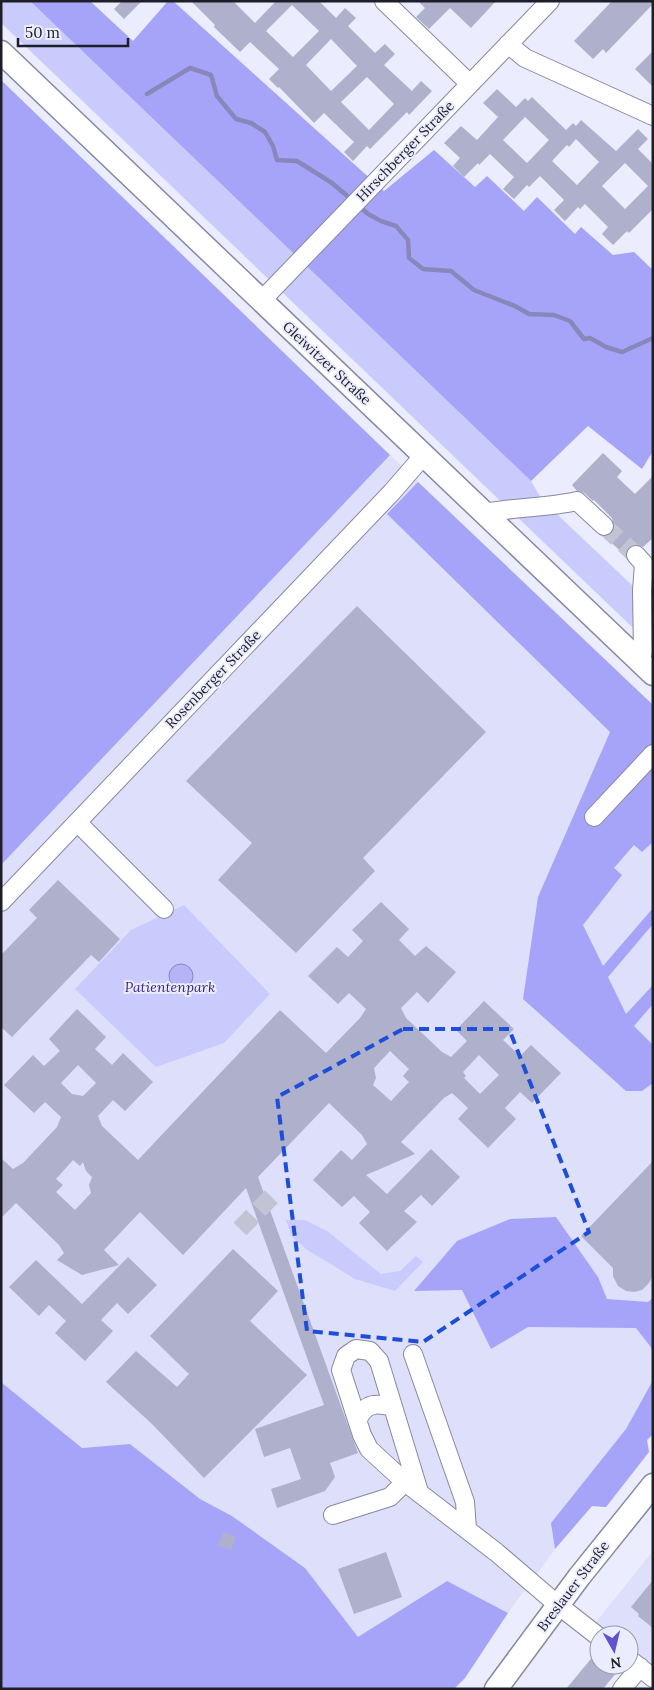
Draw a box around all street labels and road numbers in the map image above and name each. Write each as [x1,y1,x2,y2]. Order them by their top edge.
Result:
street label: Hirschberger Straße [352,96,458,205]
street label: Gleiwitzer Straße [279,317,375,409]
street label: Rosenberger Straße [161,626,265,732]
street label: Breslauer Straße [533,1537,613,1635]

